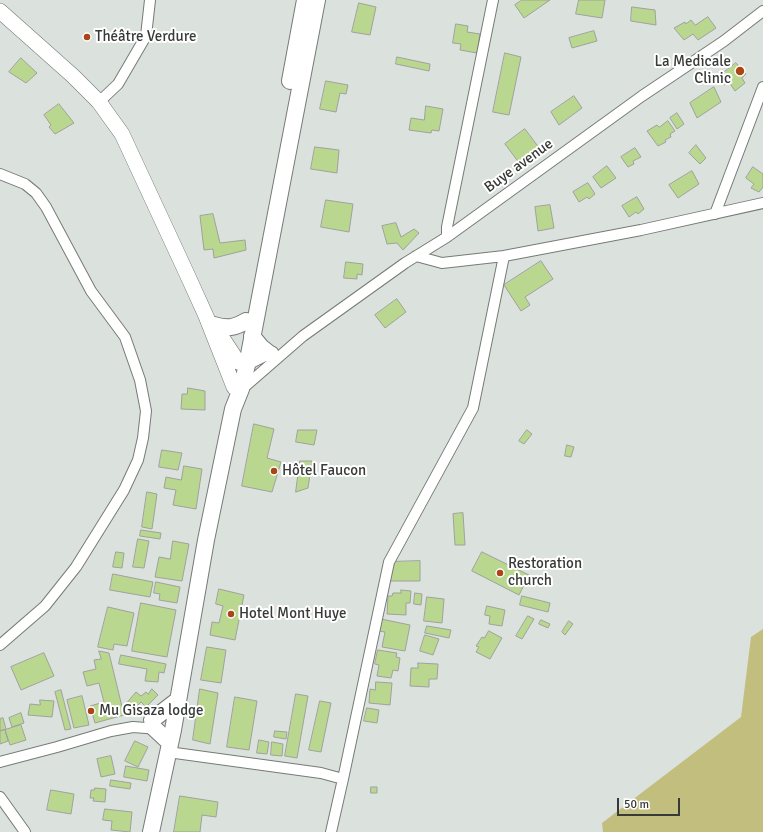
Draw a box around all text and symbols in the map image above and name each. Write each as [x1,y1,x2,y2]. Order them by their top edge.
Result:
place label: Théâtre Verdure [95,28,196,46]
marker: Théâtre Verdure [82,32,92,42]
place label: La Medicale Clinic [654,53,731,88]
marker: La Medicale Clinic [734,65,746,77]
street label: Buye avenue [481,135,557,197]
place label: Hôtel Faucon [282,462,366,480]
marker: Hôtel Faucon [269,466,279,476]
place label: Restoration church [508,555,582,590]
marker: Restoration church [495,568,505,578]
place label: Hotel Mont Huye [239,605,346,623]
marker: Hotel Mont Huye [226,609,236,619]
place label: Mu Gisaza lodge [99,702,204,720]
marker: Mu Gisaza lodge [86,706,96,716]
scale bar [619,790,682,816]
text: 50 m [624,797,649,812]

